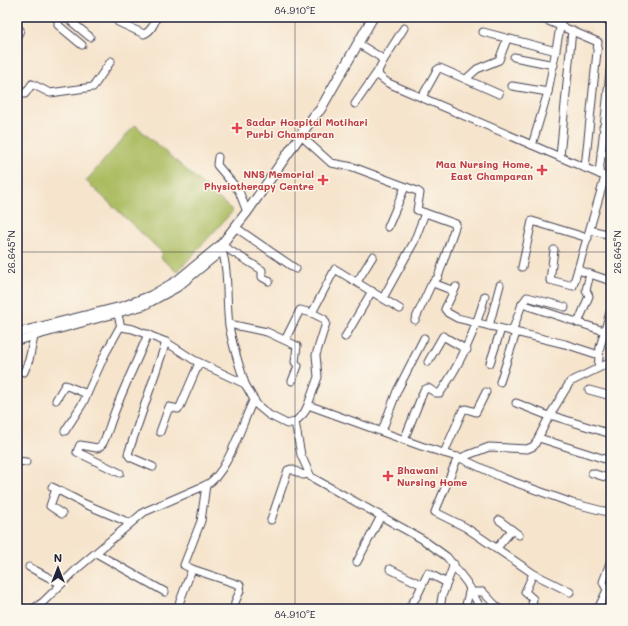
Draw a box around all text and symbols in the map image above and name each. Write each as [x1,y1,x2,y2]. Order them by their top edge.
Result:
text: 84.910°E [274,3,316,17]
place label: Sadar Hospital Motihari Purbi Champaran [246,115,368,141]
marker: Sadar Hospital Motihari Purbi Champaran [231,122,243,134]
place label: Maa Nursing Home, East Champaran [436,157,533,183]
marker: Maa Nursing Home, East Champaran [536,164,548,176]
place label: NNS Memorial Physiotherapy Centre [204,167,314,193]
marker: NNS Memorial Physiotherapy Centre [317,174,329,186]
text: 26.645°N [4,230,18,274]
text: 26.645°N [610,230,624,274]
place label: Bhawani Nursing Home [397,463,467,489]
marker: Bhawani Nursing Home [382,470,394,482]
north arrow [38,548,78,588]
text: N [54,550,62,565]
text: 84.910°E [274,607,316,621]

